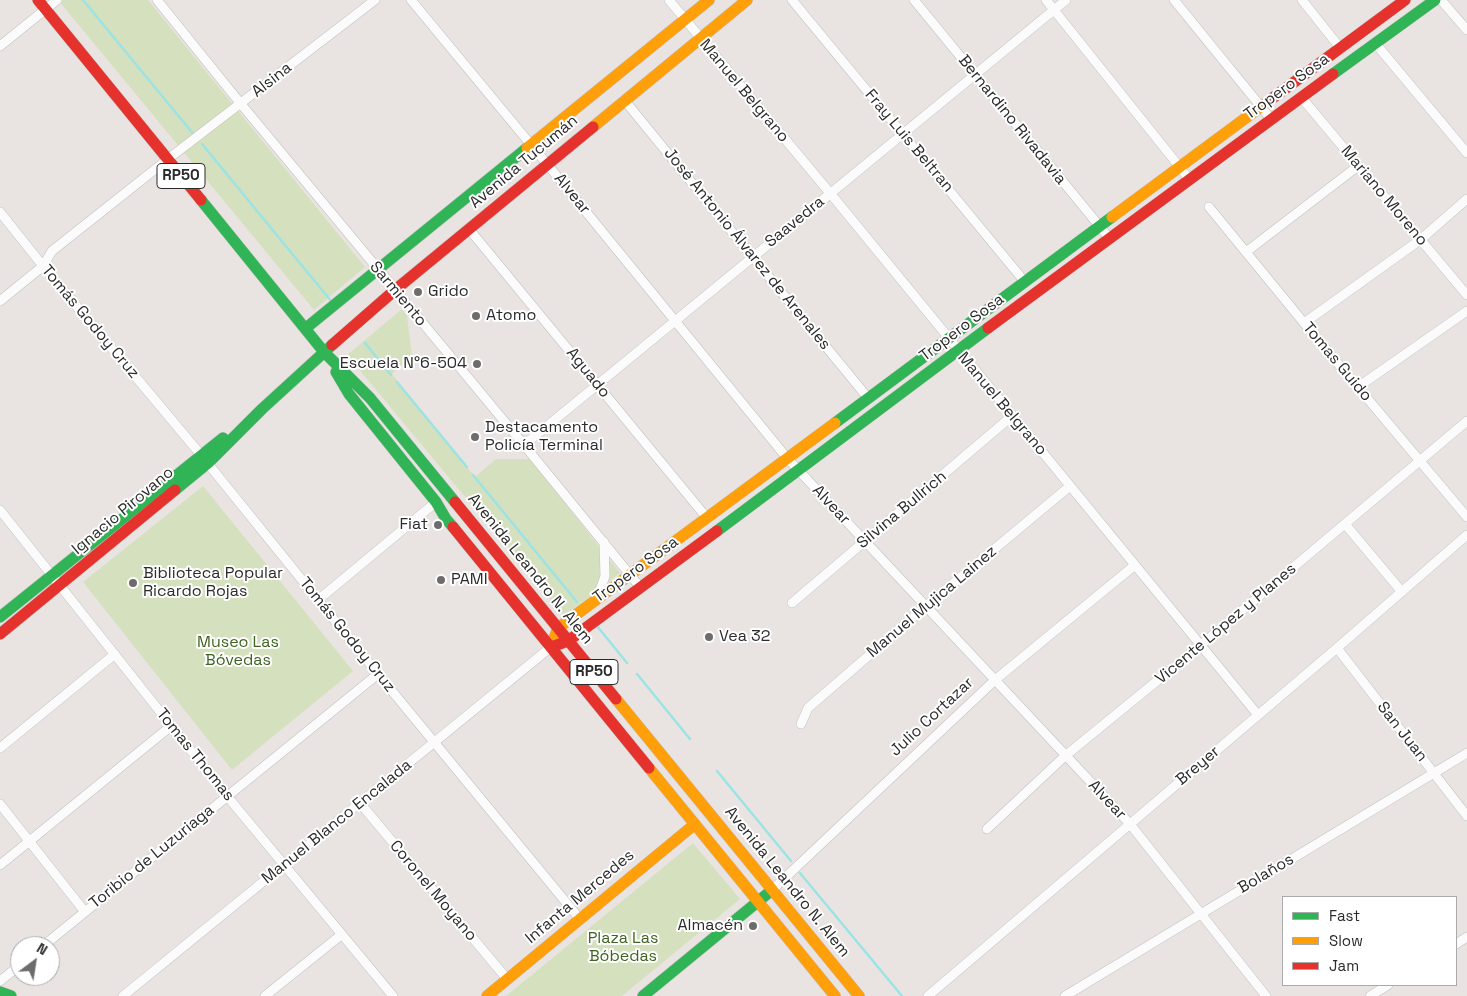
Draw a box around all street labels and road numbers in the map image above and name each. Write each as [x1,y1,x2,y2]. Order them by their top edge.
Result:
street label: Manuel Belgrano [695,35,793,147]
street label: Tropero Sosa [1241,50,1333,124]
street label: Bernardino Rivadavia [954,51,1070,189]
street label: Alsina [248,58,296,102]
street label: Fray Luis Beltran [860,86,958,196]
street label: Avenida Tucumán [466,111,582,213]
street label: Mariano Moreno [1337,142,1431,250]
street label: José Antonio Álvarez de Arenales [660,144,834,354]
road number: RP50 [157,164,205,188]
street label: Alvear [550,170,594,218]
street label: Saavedra [761,192,829,252]
street label: Sarmiento [365,258,431,330]
street label: Tomás Godoy Cruz [37,261,143,383]
street label: Tropero Sosa [916,290,1008,366]
street label: Tomas Guido [1298,318,1376,406]
street label: Aguado [562,344,614,402]
street label: Manuel Belgrano [953,348,1051,460]
street label: Ignacio Pirovano [68,463,178,559]
street label: Silvina Bullrich [853,467,951,553]
street label: Alvear [808,481,854,529]
street label: Avenida Leandro N. Alem [463,490,597,648]
street label: Tropero Sosa [590,533,682,607]
street label: Manuel Mujica Lainez [863,542,1001,662]
street label: Vicente López y Planes [1152,559,1300,689]
street label: Tomás Godoy Cruz [295,574,399,696]
road number: RP50 [570,660,618,684]
street label: Julio Cortazar [886,674,978,760]
street label: San Juan [1373,698,1431,766]
street label: Tomas Thomas [152,705,238,805]
street label: Breyer [1172,742,1224,790]
street label: Manuel Blanco Encalada [258,756,416,888]
street label: Alvear [1084,776,1130,824]
street label: Toribio de Luzuriaga [86,801,218,913]
street label: Avenida Leandro N. Alem [720,803,854,961]
street label: Coronel Moyano [385,837,481,945]
street label: Infanta Mercedes [522,846,638,948]
street label: Bolaños [1235,850,1297,898]

